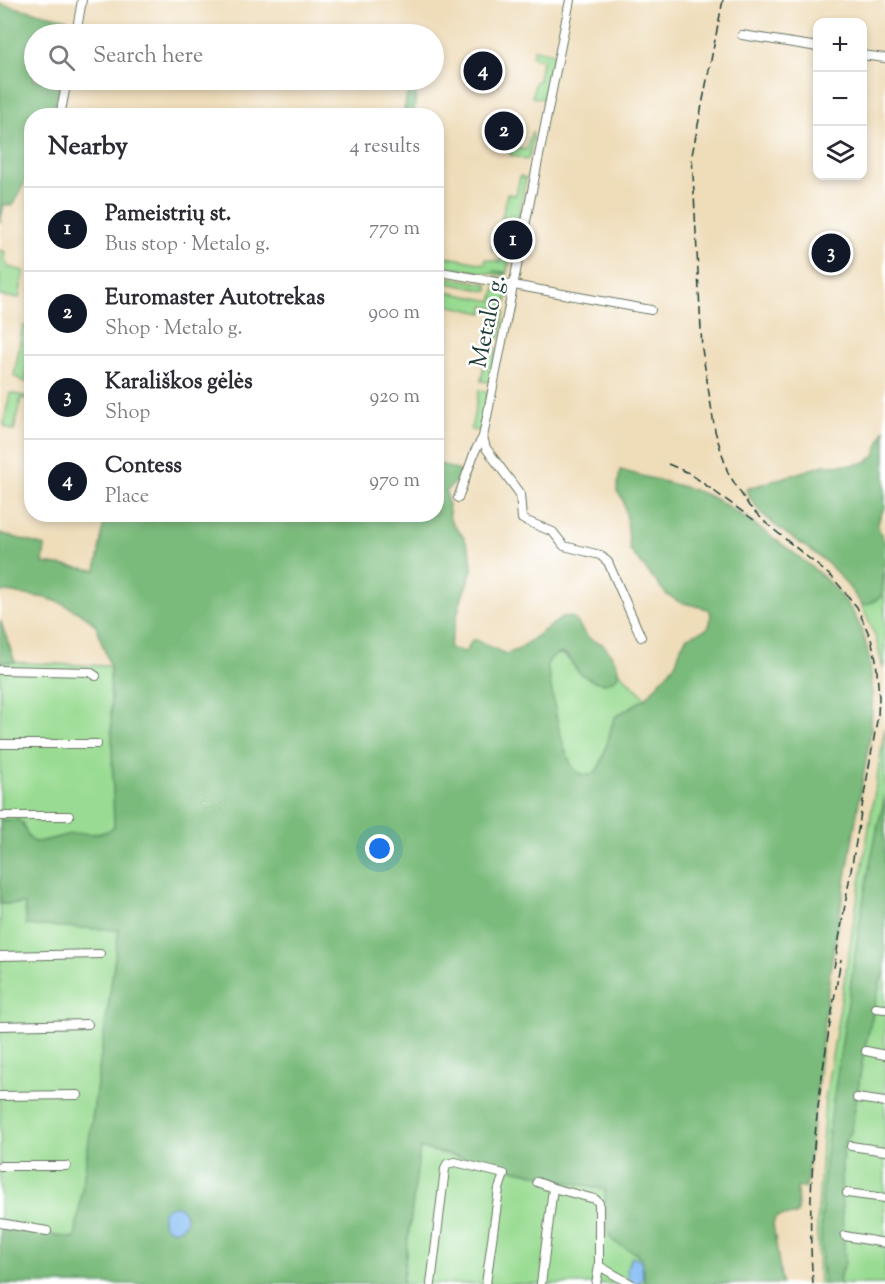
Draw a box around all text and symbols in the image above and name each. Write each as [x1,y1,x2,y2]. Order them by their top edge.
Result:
map controls [813,18,867,180]
button: + [813,18,867,72]
search box [24,24,444,90]
icon: search [45,41,78,74]
text: Search here [93,41,203,73]
pin: 4 [464,48,502,94]
button: − [813,72,867,126]
pin: 2 [484,108,524,154]
button: layers [813,126,867,180]
text: Nearby [48,129,128,166]
text: 4 results [349,133,420,162]
text: Pameistrių st. [105,199,231,231]
text: 1 [64,215,71,244]
text: 770 m [369,215,420,244]
pin: 1 [494,218,532,262]
pin: 3 [812,230,850,276]
text: Bus stop · Metalo g. [105,231,270,260]
street label: Metalo g. [463,272,515,371]
text: Euromaster Autotrekas [105,283,325,315]
text: 2 [63,299,72,328]
text: 900 m [368,299,420,328]
text: Shop · Metalo g. [105,315,243,344]
text: Karališkos gėlės [105,367,253,399]
text: 3 [63,383,72,412]
text: 920 m [370,383,420,412]
text: Shop [105,399,150,428]
text: Contess [105,451,182,483]
text: 4 [62,467,73,496]
text: 970 m [369,467,420,496]
text: Place [105,483,149,512]
your location [365,834,394,863]

